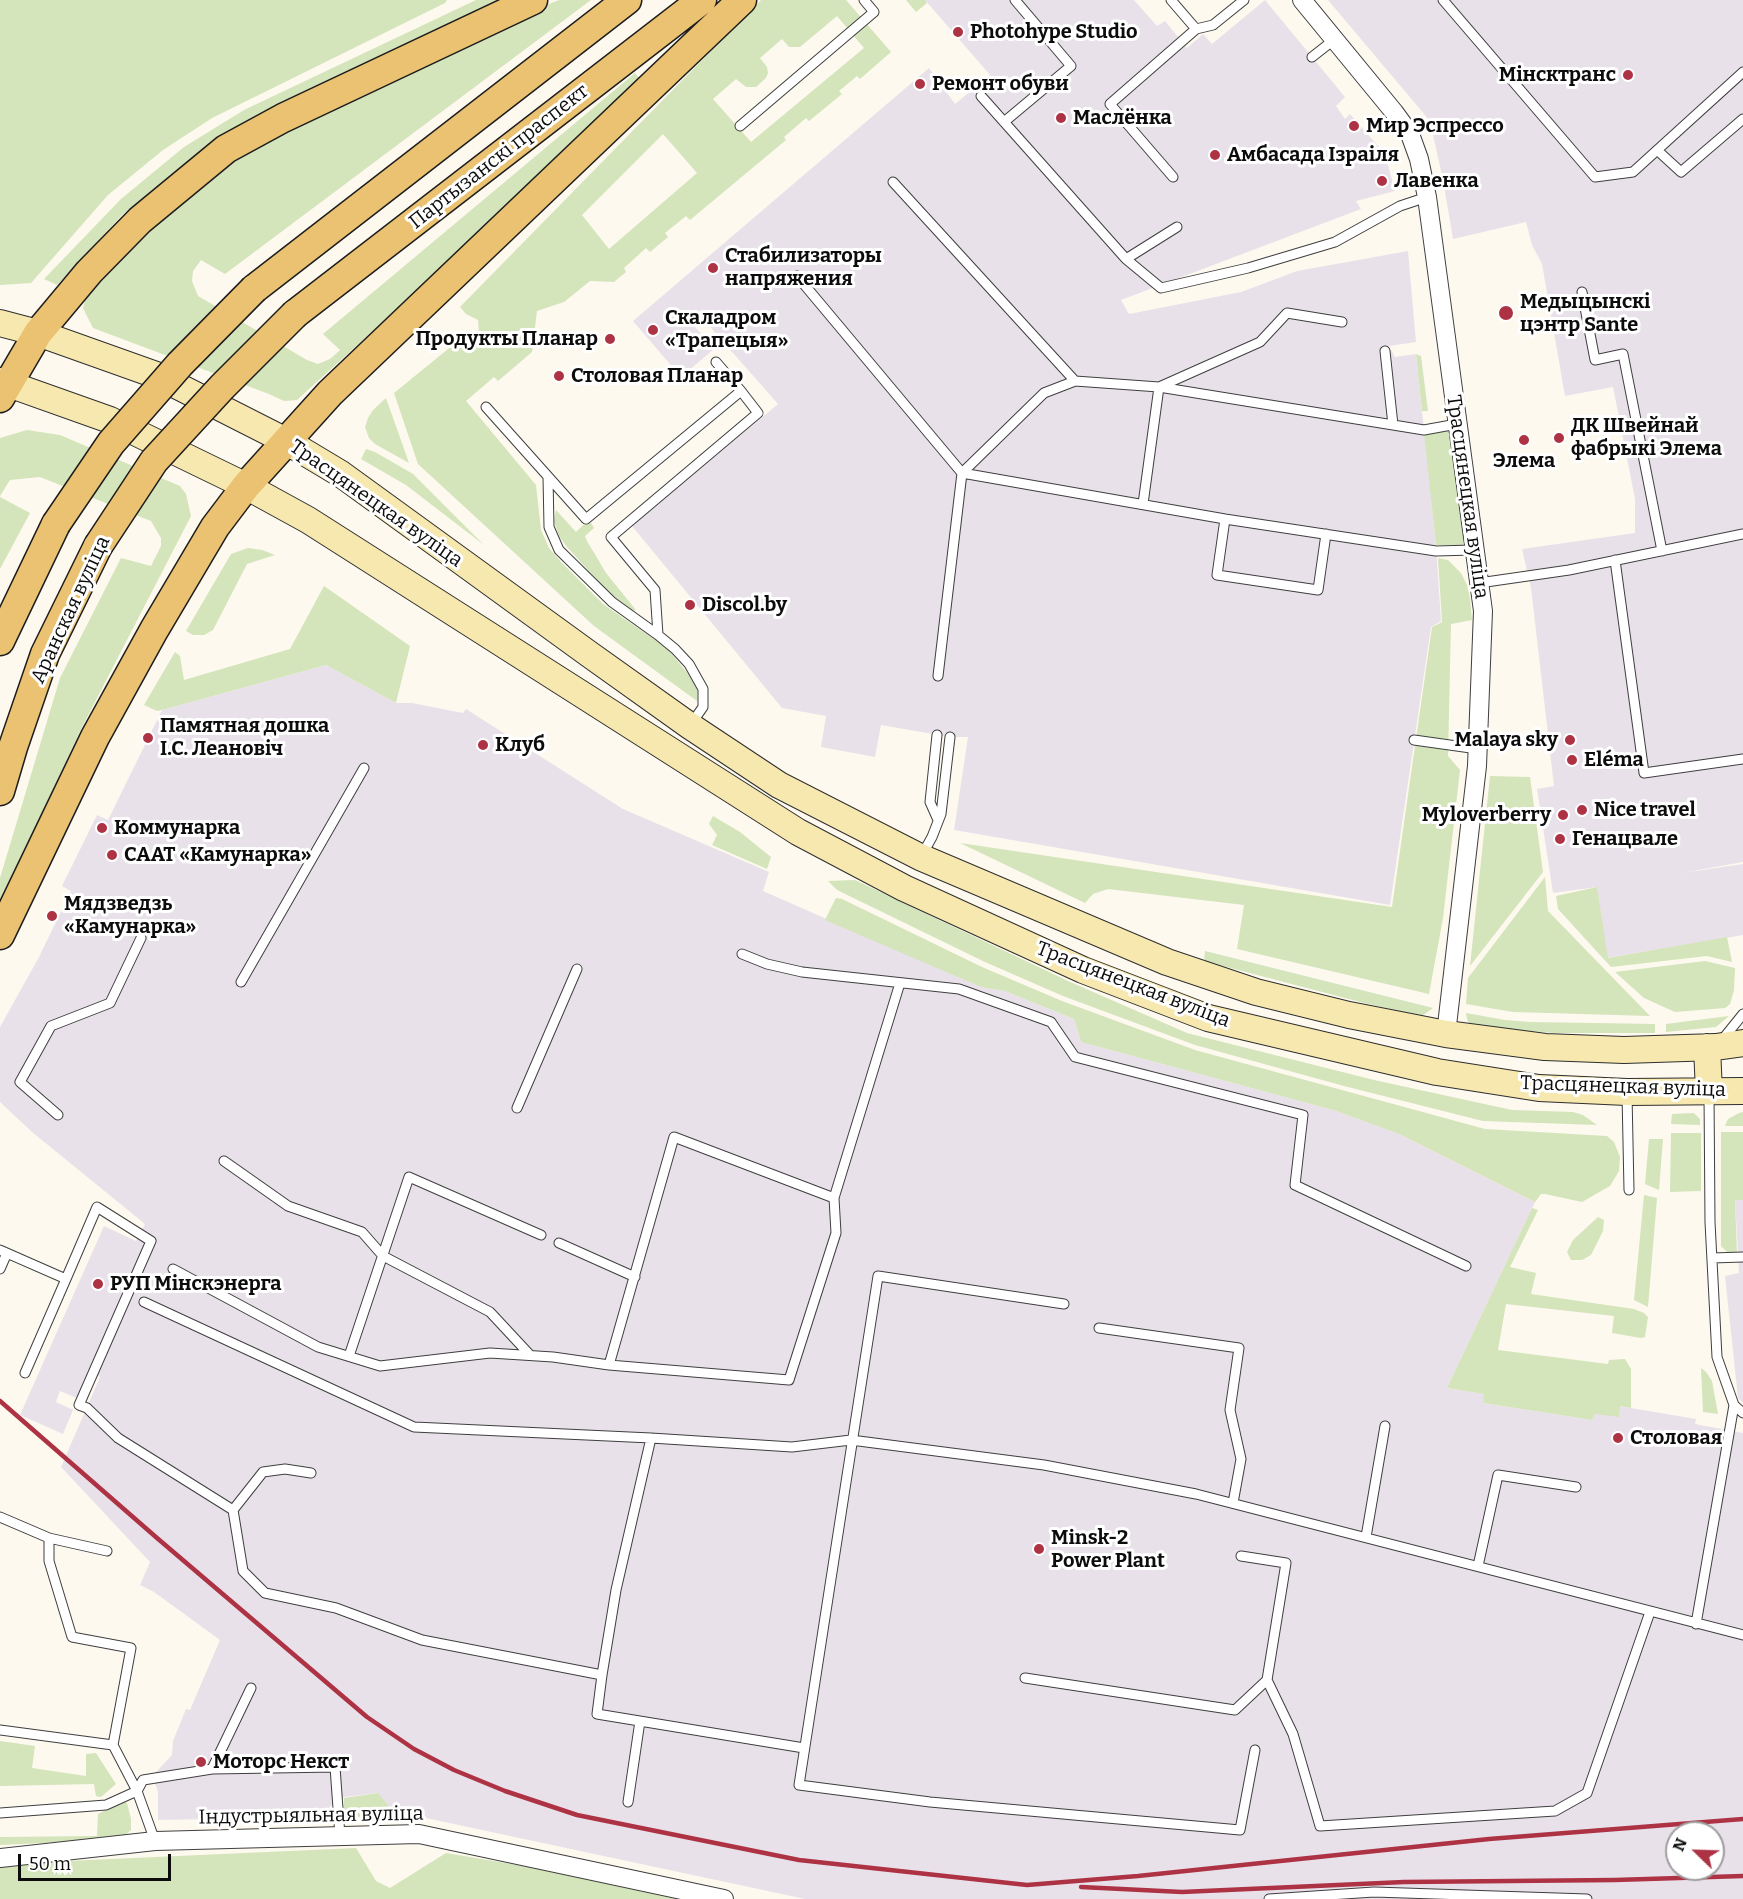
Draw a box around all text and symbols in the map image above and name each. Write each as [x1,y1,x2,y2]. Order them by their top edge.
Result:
place label: Photohype Studio [970,20,1138,44]
marker: Photohype Studio [951,25,965,39]
place label: Мінсктранс [1499,63,1616,87]
marker: Мінсктранс [1621,68,1635,82]
place label: Ремонт обуви [932,72,1069,96]
marker: Ремонт обуви [913,77,927,91]
street label: Партызанскі праспект [405,80,593,234]
place label: Маслёнка [1073,106,1172,130]
marker: Маслёнка [1054,111,1068,125]
place label: Мир Эспрессо [1366,114,1504,138]
marker: Мир Эспрессо [1347,119,1361,133]
place label: Амбасада Ізраіля [1227,143,1399,167]
marker: Амбасада Ізраіля [1208,148,1222,162]
place label: Лавенка [1394,169,1479,193]
marker: Лавенка [1375,174,1389,188]
place label: Стабилизаторы напряжения [725,244,882,291]
marker: Стабилизаторы напряжения [706,261,720,275]
place label: Медыцынскі цэнтр Sante [1520,290,1650,337]
marker: Медыцынскі цэнтр Sante [1497,304,1515,322]
place label: Скаладром «Трапецыя» [665,306,788,353]
marker: Скаладром «Трапецыя» [646,323,660,337]
place label: Продукты Планар [415,327,598,351]
marker: Продукты Планар [603,332,617,346]
place label: Столовая Планар [571,364,743,388]
marker: Столовая Планар [552,369,566,383]
street label: Трасцянецкая вуліца [1441,393,1493,601]
place label: ДК Швейнай фабрыкі Элема [1571,414,1722,461]
marker: ДК Швейнай фабрыкі Элема [1552,431,1566,445]
marker: Элема [1517,433,1531,447]
street label: Трасцянецкая вуліца [285,435,467,573]
place label: Элема [1493,449,1555,473]
street label: Аранская вуліца [26,533,116,687]
place label: Discol.by [702,593,787,617]
marker: Discol.by [683,598,697,612]
place label: Памятная дошка І.С. Леановіч [160,714,329,761]
place label: Malaya sky [1455,728,1558,752]
marker: Памятная дошка І.С. Леановіч [141,731,155,745]
place label: Клуб [495,733,545,757]
marker: Malaya sky [1563,733,1577,747]
marker: Клуб [476,738,490,752]
place label: Eléma [1584,748,1644,772]
marker: Eléma [1565,753,1579,767]
place label: Nice travel [1594,798,1696,822]
place label: Myloverberry [1422,803,1551,827]
marker: Nice travel [1575,803,1589,817]
marker: Myloverberry [1556,808,1570,822]
place label: Коммунарка [114,816,240,840]
marker: Коммунарка [95,821,109,835]
place label: Генацвале [1572,827,1678,851]
marker: Генацвале [1553,832,1567,846]
place label: СААТ «Камунарка» [124,843,312,867]
marker: СААТ «Камунарка» [105,848,119,862]
place label: Мядзведзь «Камунарка» [64,892,196,939]
marker: Мядзведзь «Камунарка» [45,909,59,923]
street label: Трасцянецкая вуліца [1033,937,1233,1033]
street label: Трасцянецкая вуліца [1520,1071,1726,1103]
place label: РУП Мінскэнерга [110,1272,281,1296]
marker: РУП Мінскэнерга [91,1277,105,1291]
place label: Столовая [1630,1426,1722,1450]
marker: Столовая [1611,1431,1625,1445]
place label: Minsk-2 Power Plant [1051,1526,1165,1573]
marker: Minsk-2 Power Plant [1032,1542,1046,1556]
place label: Моторс Некст [213,1750,349,1774]
marker: Моторс Некст [194,1755,208,1769]
street label: Індустрыяльная вуліца [198,1802,424,1830]
north arrow [1665,1821,1725,1881]
text: N [1669,1835,1691,1854]
scale bar [21,1842,174,1880]
text: 50 m [29,1853,71,1875]

